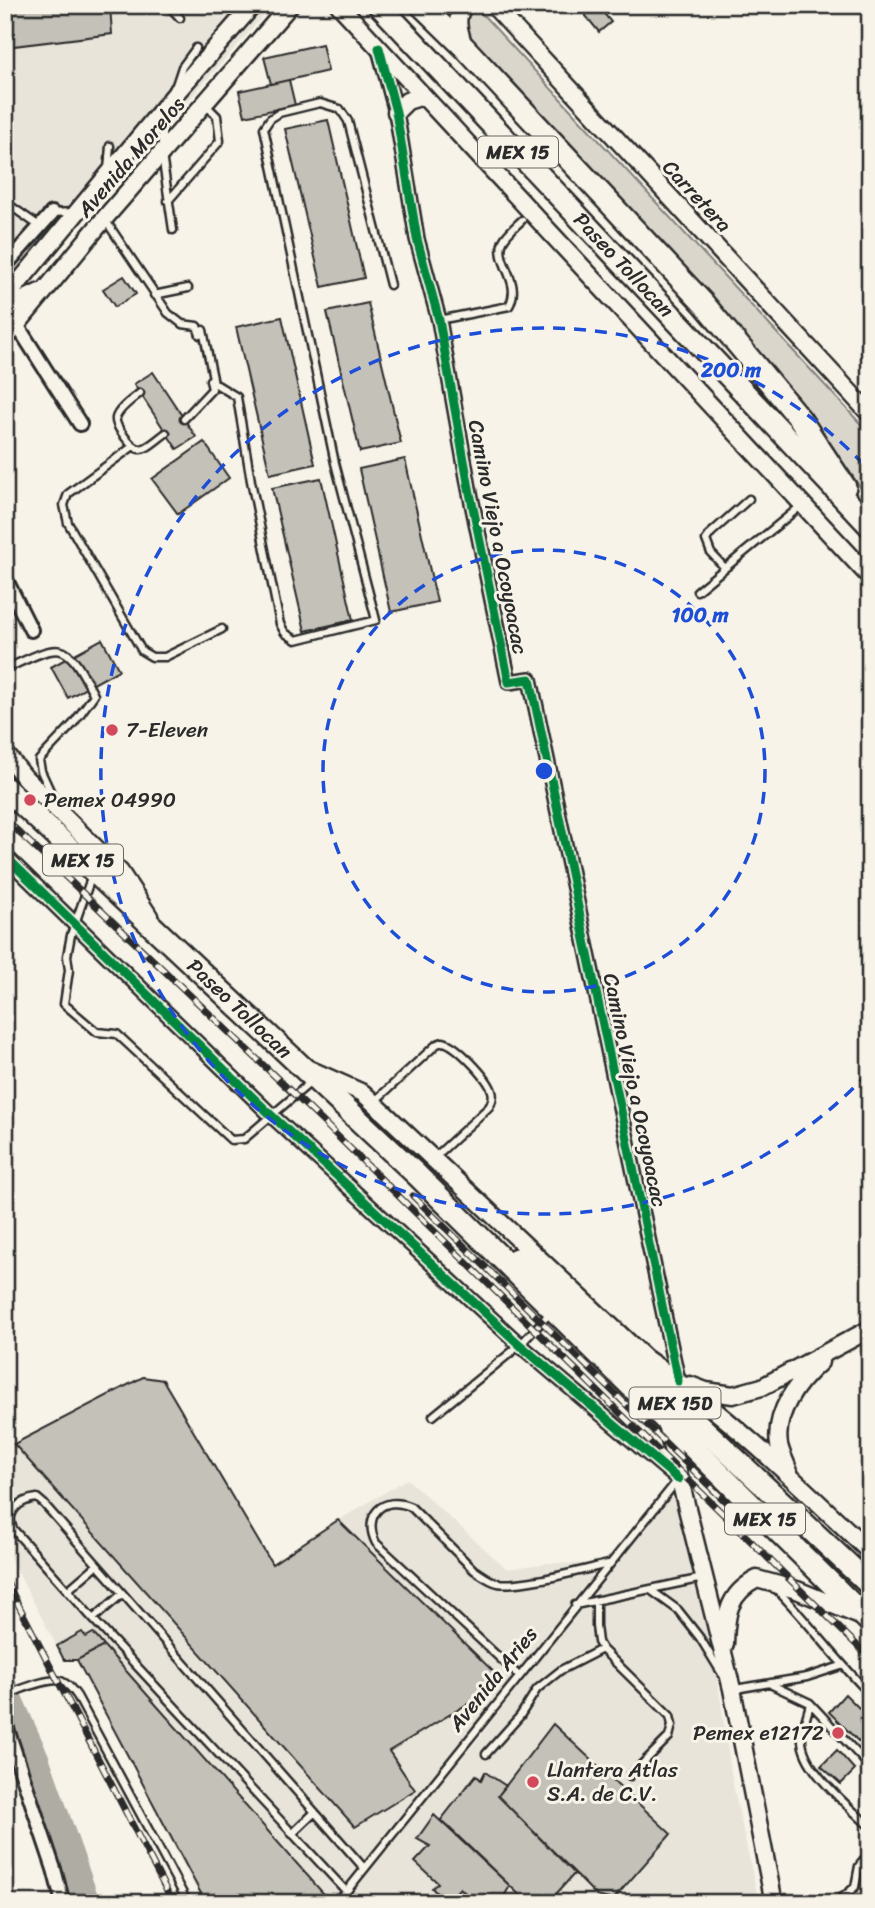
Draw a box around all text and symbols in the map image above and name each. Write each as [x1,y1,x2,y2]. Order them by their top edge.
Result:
street label: Avenida Morelos [67,87,195,227]
road number: MEX 15 [478,136,558,168]
street label: Carretera [653,150,742,242]
street label: Paseo Tollocan [564,203,684,327]
text: 200 m [700,351,762,389]
street label: Camino Viejo a Ocoyoacac [457,417,539,658]
text: 100 m [671,596,729,634]
place label: 7-Eleven [126,711,208,749]
marker: 7-Eleven [104,722,120,738]
centre of rings [532,759,556,783]
place label: Pemex 04990 [44,781,176,819]
marker: Pemex 04990 [22,792,38,808]
road number: MEX 15 [43,845,123,876]
street label: Paseo Tollocan [178,949,302,1068]
street label: Camino Viejo a Ocoyoacac [592,970,678,1211]
road number: MEX 15D [630,1387,720,1418]
road number: MEX 15 [725,1504,805,1534]
street label: Avenida Aries [438,1617,548,1741]
place label: Pemex e12172 [693,1714,824,1752]
marker: Pemex e12172 [830,1725,846,1741]
place label: Llantera Atlas S.A. de C.V. [547,1751,678,1813]
marker: Llantera Atlas S.A. de C.V. [525,1774,541,1790]

